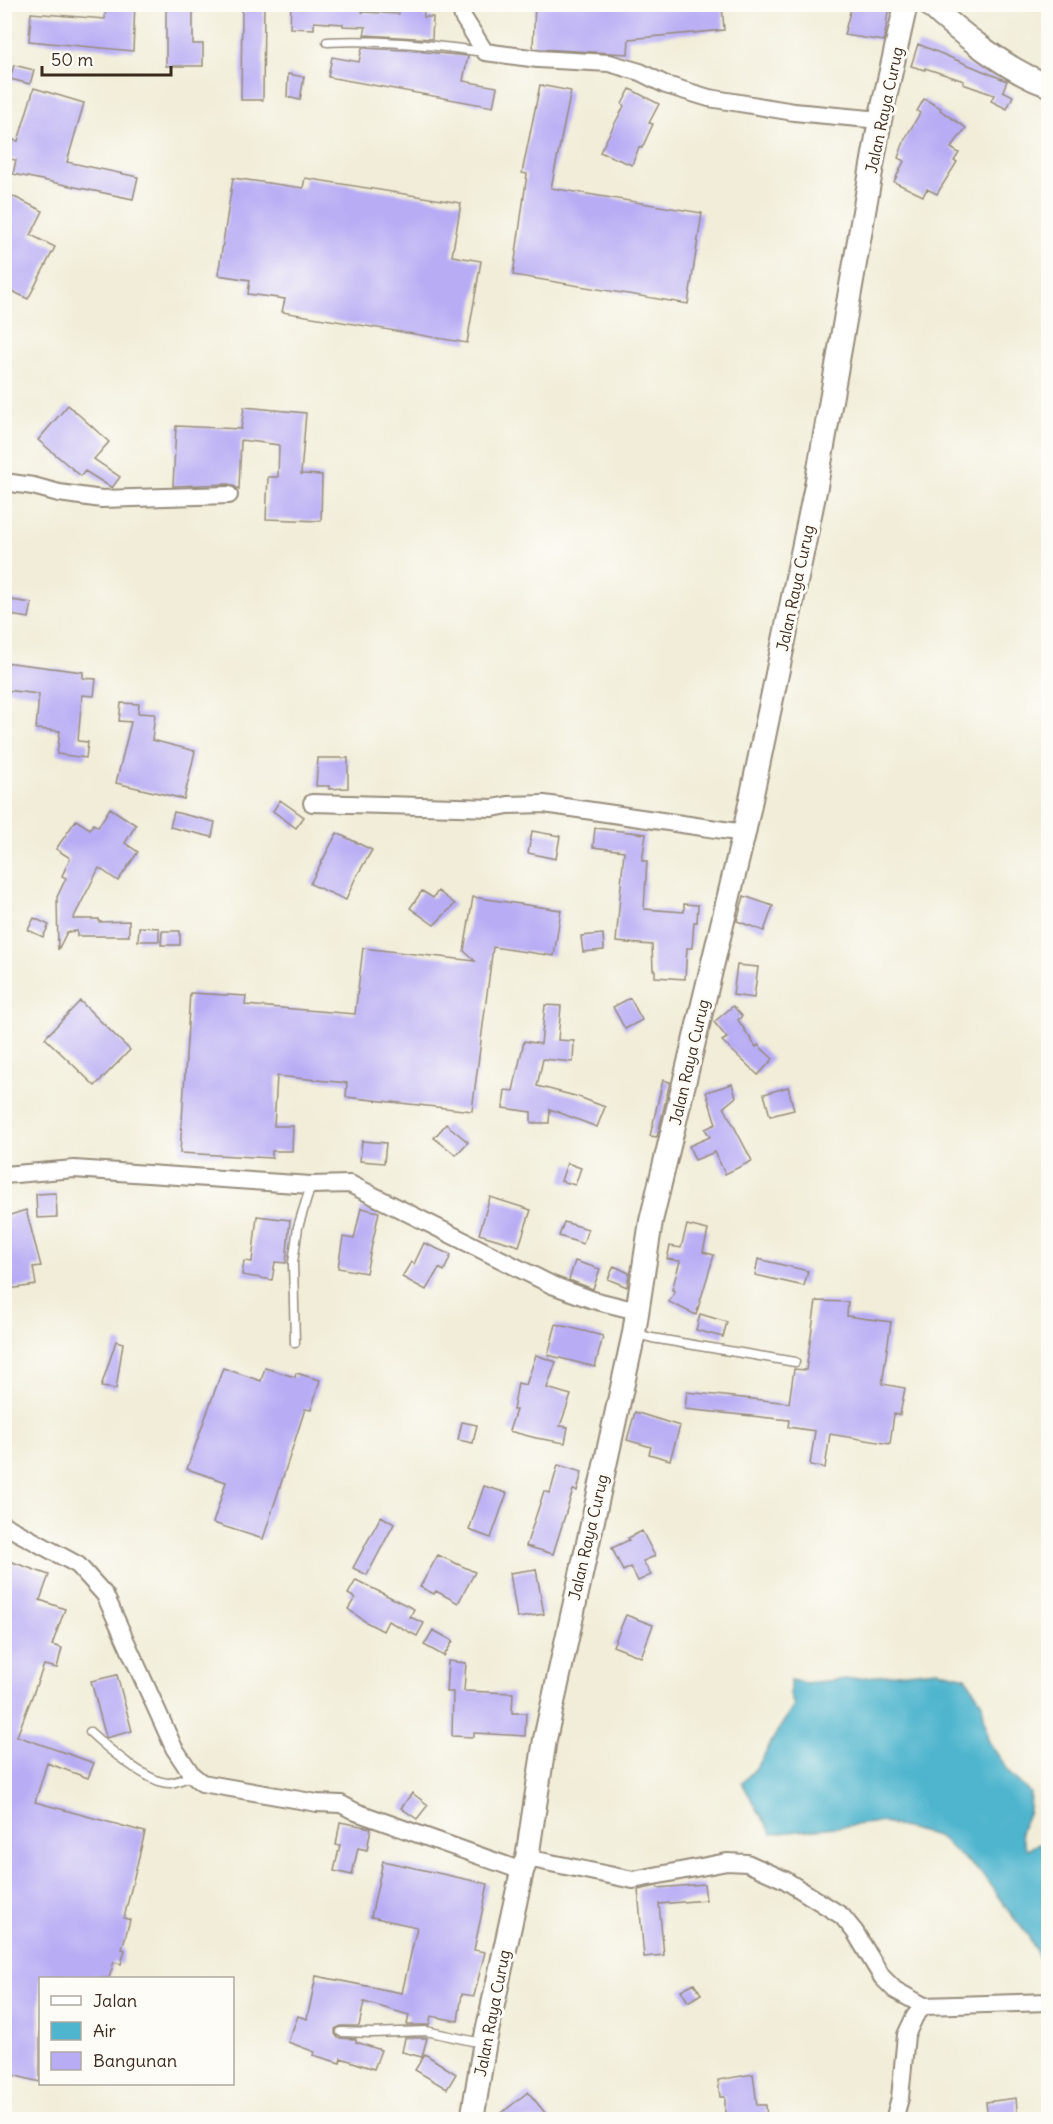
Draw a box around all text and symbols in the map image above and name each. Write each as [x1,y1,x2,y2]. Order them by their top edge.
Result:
scale bar [42,39,171,77]
street label: Jalan Raya Curug [861,45,907,175]
text: 50 m [51,48,93,71]
street label: Jalan Raya Curug [772,523,818,653]
street label: Jalan Raya Curug [665,997,713,1127]
street label: Jalan Raya Curug [564,1472,612,1602]
street label: Jalan Raya Curug [470,1948,514,2078]
legend [39,1977,234,2085]
text: Jalan [93,1989,137,2012]
text: Air [93,2019,117,2042]
text: Bangunan [93,2049,177,2072]

